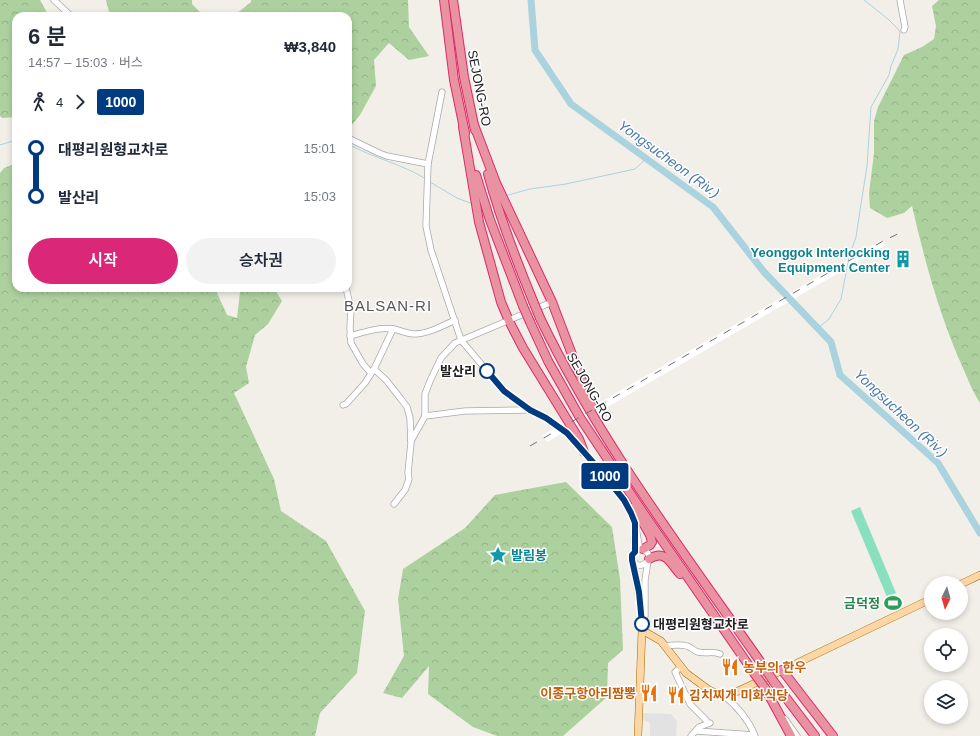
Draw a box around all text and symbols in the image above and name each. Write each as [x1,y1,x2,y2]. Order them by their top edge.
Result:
text: 6 분 [28,24,67,49]
text: ₩3,840 [284,38,336,55]
street label: SEJONG-RO [465,49,494,127]
text: 14:57 – 15:03 · 버스 [28,55,143,70]
icon: walk [28,91,50,113]
icon: forward [69,91,91,113]
text: 1000 [105,94,136,110]
text: 4 [56,95,63,110]
water label: Yongsucheon (Riv.) [615,117,723,201]
text: 대평리원형교차로 [58,141,168,158]
text: 15:01 [303,141,336,156]
text: 발산리 [58,189,99,206]
text: 15:03 [303,189,336,204]
button: 시작 [28,238,178,284]
button: 승차권 [186,238,336,284]
place label: Yeonggok Interlocking Equipment Center [751,245,890,275]
building icon: Yeonggok Interlocking Equipment Center [893,249,913,269]
district label: BALSAN-RI [344,297,432,314]
street label: SEJONG-RO [564,350,615,424]
marker: 발산리 [479,363,495,379]
place label: 발산리 [440,364,476,379]
water label: Yongsucheon (Riv.) [851,366,951,460]
line badge: 1000 [577,463,633,489]
text: 1000 [589,468,621,484]
place icon: 발림봉 [488,545,508,565]
place label: 발림봉 [511,548,547,563]
north arrow [924,576,968,620]
map controls [924,576,968,724]
sports icon: 금덕정 [883,593,903,613]
place label: 금덕정 [844,596,880,611]
marker: 대평리원형교차로 [634,616,650,632]
place label: 대평리원형교차로 [653,617,749,632]
button: locate [924,628,968,672]
restaurant icon: 농부의 한우 [720,657,740,677]
place label: 농부의 한우 [743,660,806,675]
button: layers [924,680,968,724]
restaurant icon: 이종구항아리짬뽕 [639,683,659,703]
restaurant icon: 김치찌개 미화식당 [666,685,686,705]
place label: 이종구항아리짬뽕 [540,686,636,701]
place label: 김치찌개 미화식당 [689,688,788,703]

